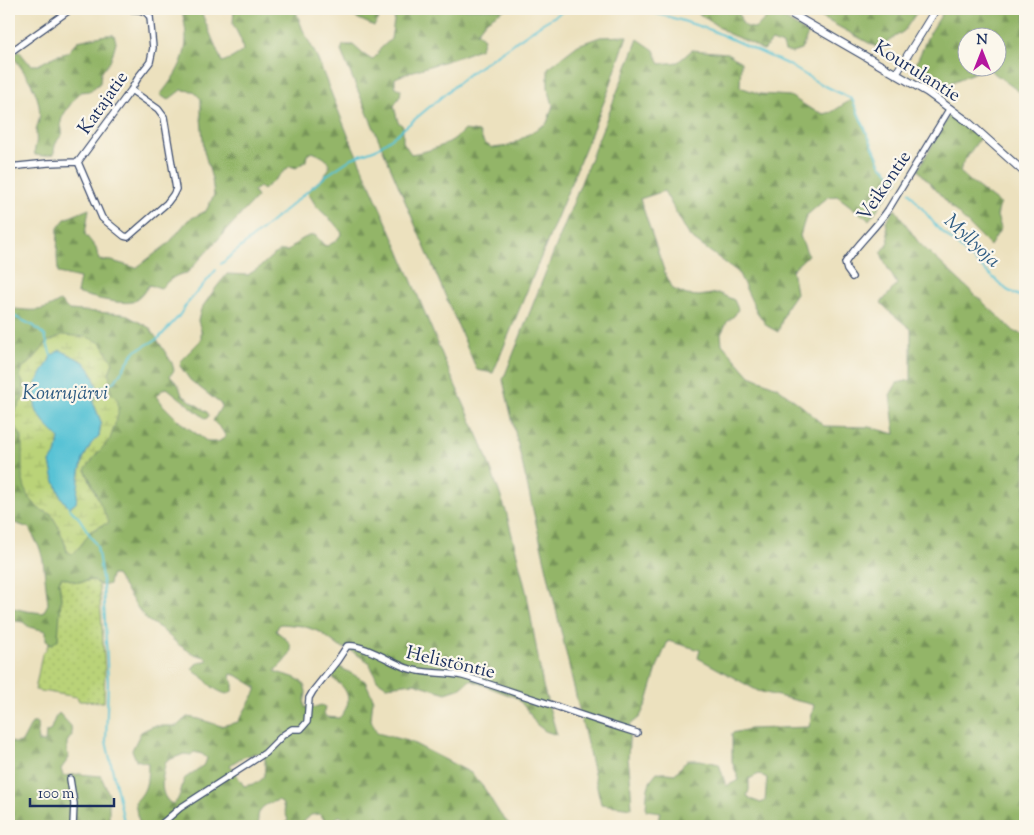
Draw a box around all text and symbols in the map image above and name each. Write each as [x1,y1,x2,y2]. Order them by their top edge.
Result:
north arrow [956,28,1006,78]
text: N [976,31,988,51]
street label: Kourulantie [868,35,966,110]
street label: Katajatie [72,66,136,141]
street label: Veikontie [852,146,919,227]
water label: Myllyoja [936,208,1006,276]
water label: Kourujärvi [22,380,108,409]
street label: Helistöntie [403,640,498,687]
scale bar [30,775,114,807]
text: 100 m [38,784,75,805]

